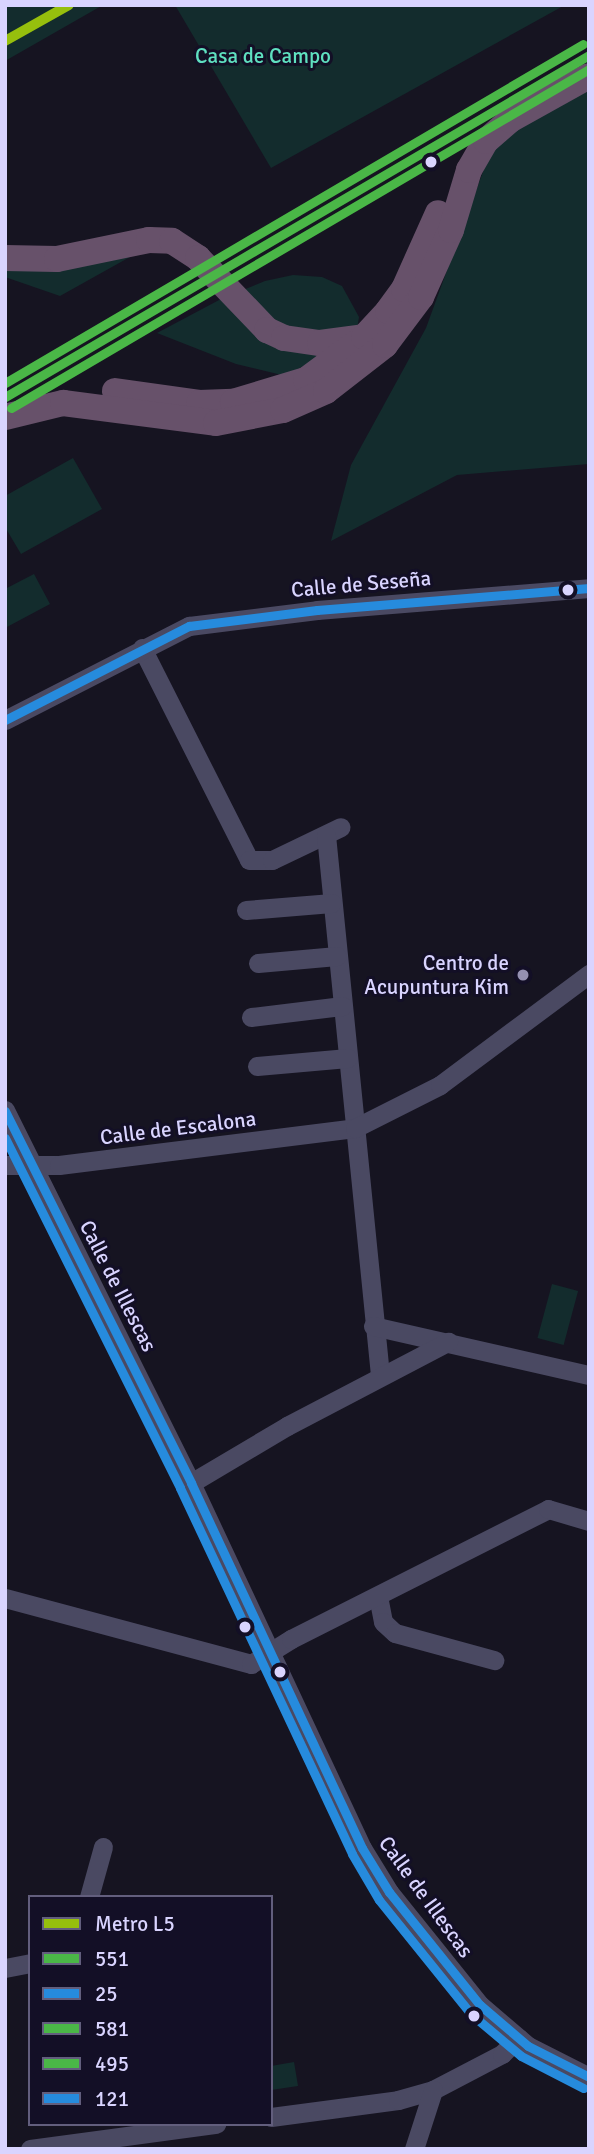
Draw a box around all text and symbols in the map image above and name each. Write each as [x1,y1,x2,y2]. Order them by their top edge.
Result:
park label: Casa de Campo [195,43,331,69]
unlabelled marker [424,155,438,169]
street label: Calle de Seseña [290,565,432,603]
unlabelled marker [561,583,575,597]
place label: Centro de Acupuntura Kim [364,950,509,1000]
marker: Centro de Acupuntura Kim [515,967,531,983]
street label: Calle de Escalona [99,1106,257,1150]
street label: Calle de Illescas [74,1216,162,1356]
unlabelled marker [238,1620,252,1634]
unlabelled marker [273,1665,287,1679]
street label: Calle de Illescas [373,1831,479,1963]
legend [28,1895,273,2126]
text: Metro L5 [95,1911,175,1937]
text: 551 [95,1946,129,1972]
text: 25 [95,1981,118,2007]
unlabelled marker [467,2009,481,2023]
text: 581 [95,2016,129,2042]
text: 495 [95,2051,129,2077]
text: 121 [95,2086,129,2112]

